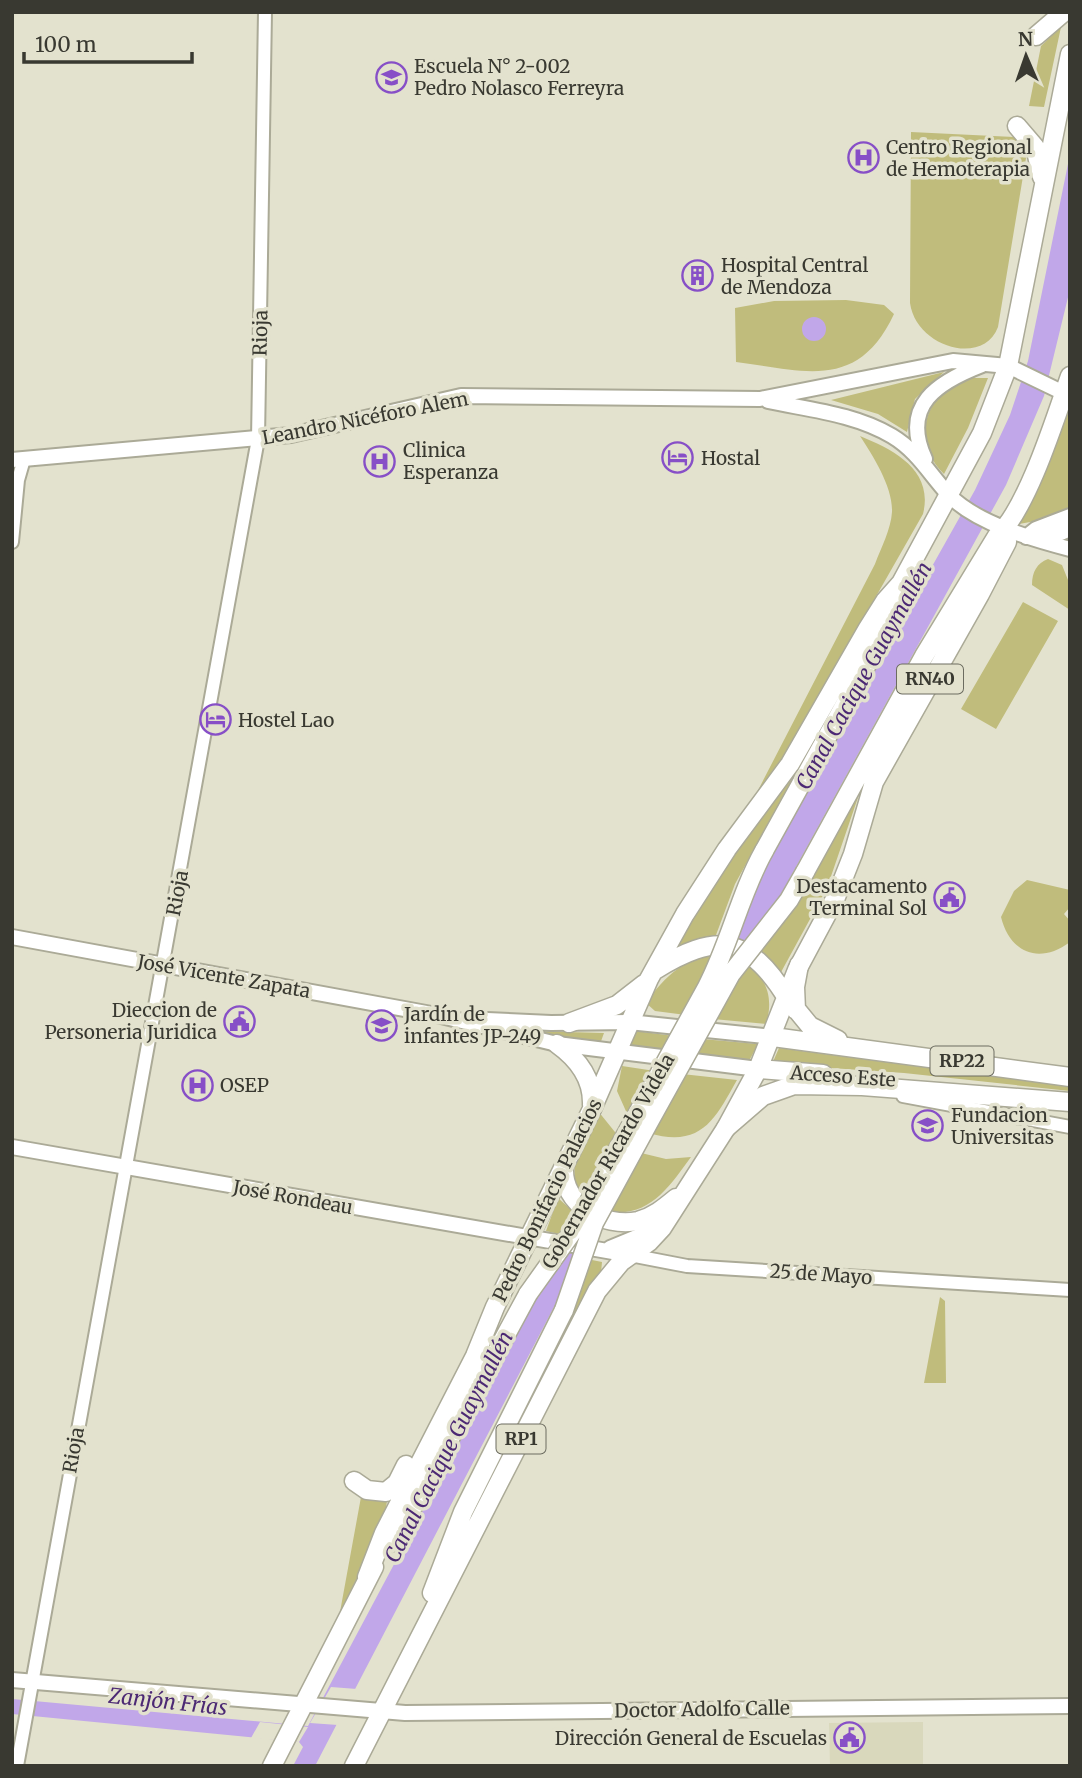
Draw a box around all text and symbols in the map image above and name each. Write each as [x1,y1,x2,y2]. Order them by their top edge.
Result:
scale bar [24,21,192,65]
north arrow [991,21,1061,91]
text: N [1017,27,1033,51]
text: 100 m [35,31,97,58]
place label: Escuela N° 2-002 Pedro Nolasco Ferreyra [414,54,624,100]
school or university icon: Escuela N° 2-002 Pedro Nolasco Ferreyra [374,60,408,94]
place label: Centro Regional de Hemoterapia [886,135,1032,181]
hospital icon: Centro Regional de Hemoterapia [846,141,880,175]
place label: Hospital Central de Mendoza [721,253,869,299]
building icon: Hospital Central de Mendoza [681,259,715,293]
street label: Rioja [248,310,272,356]
street label: Leandro Nicéforo Alem [260,386,470,450]
place label: Clinica Esperanza [403,438,499,484]
hotel icon: Hostal [661,441,695,475]
hospital icon: Clinica Esperanza [363,444,397,478]
place label: Hostal [701,446,760,470]
water label: Canal Cacique Guaymallén [790,557,938,794]
road number: RN40 [897,664,963,694]
hotel icon: Hostel Lao [198,703,232,737]
place label: Hostel Lao [238,708,334,732]
street label: Rioja [161,868,193,918]
place label: Destacamento Terminal Sol [796,874,927,920]
public building icon: Destacamento Terminal Sol [933,880,967,914]
street label: José Vicente Zapata [135,949,312,1003]
place label: Dieccion de Personeria Juridica [44,998,217,1044]
place label: Jardín de infantes JP-249 [403,1002,541,1048]
public building icon: Dieccion de Personeria Juridica [223,1004,257,1038]
school or university icon: Jardín de infantes JP-249 [364,1008,398,1042]
road number: RP22 [930,1046,993,1076]
street label: Gobernador Ricardo Videla [536,1049,680,1273]
street label: Acceso Este [788,1060,897,1092]
hospital icon: OSEP [180,1068,214,1102]
place label: OSEP [220,1073,269,1097]
street label: Pedro Bonifacio Palacios [487,1094,607,1306]
place label: Fundacion Universitas [951,1103,1054,1149]
school or university icon: Fundacion Universitas [911,1109,945,1143]
street label: José Rondeau [230,1174,355,1219]
street label: 25 de Mayo [769,1258,873,1290]
water label: Canal Cacique Guaymallén [378,1326,519,1567]
road number: RP1 [496,1424,546,1454]
street label: Rioja [57,1425,89,1475]
water label: Zanjón Frías [106,1682,229,1721]
street label: Doctor Adolfo Calle [614,1695,790,1723]
public building icon: Dirección General de Escuelas [833,1721,867,1755]
place label: Dirección General de Escuelas [555,1726,827,1750]

